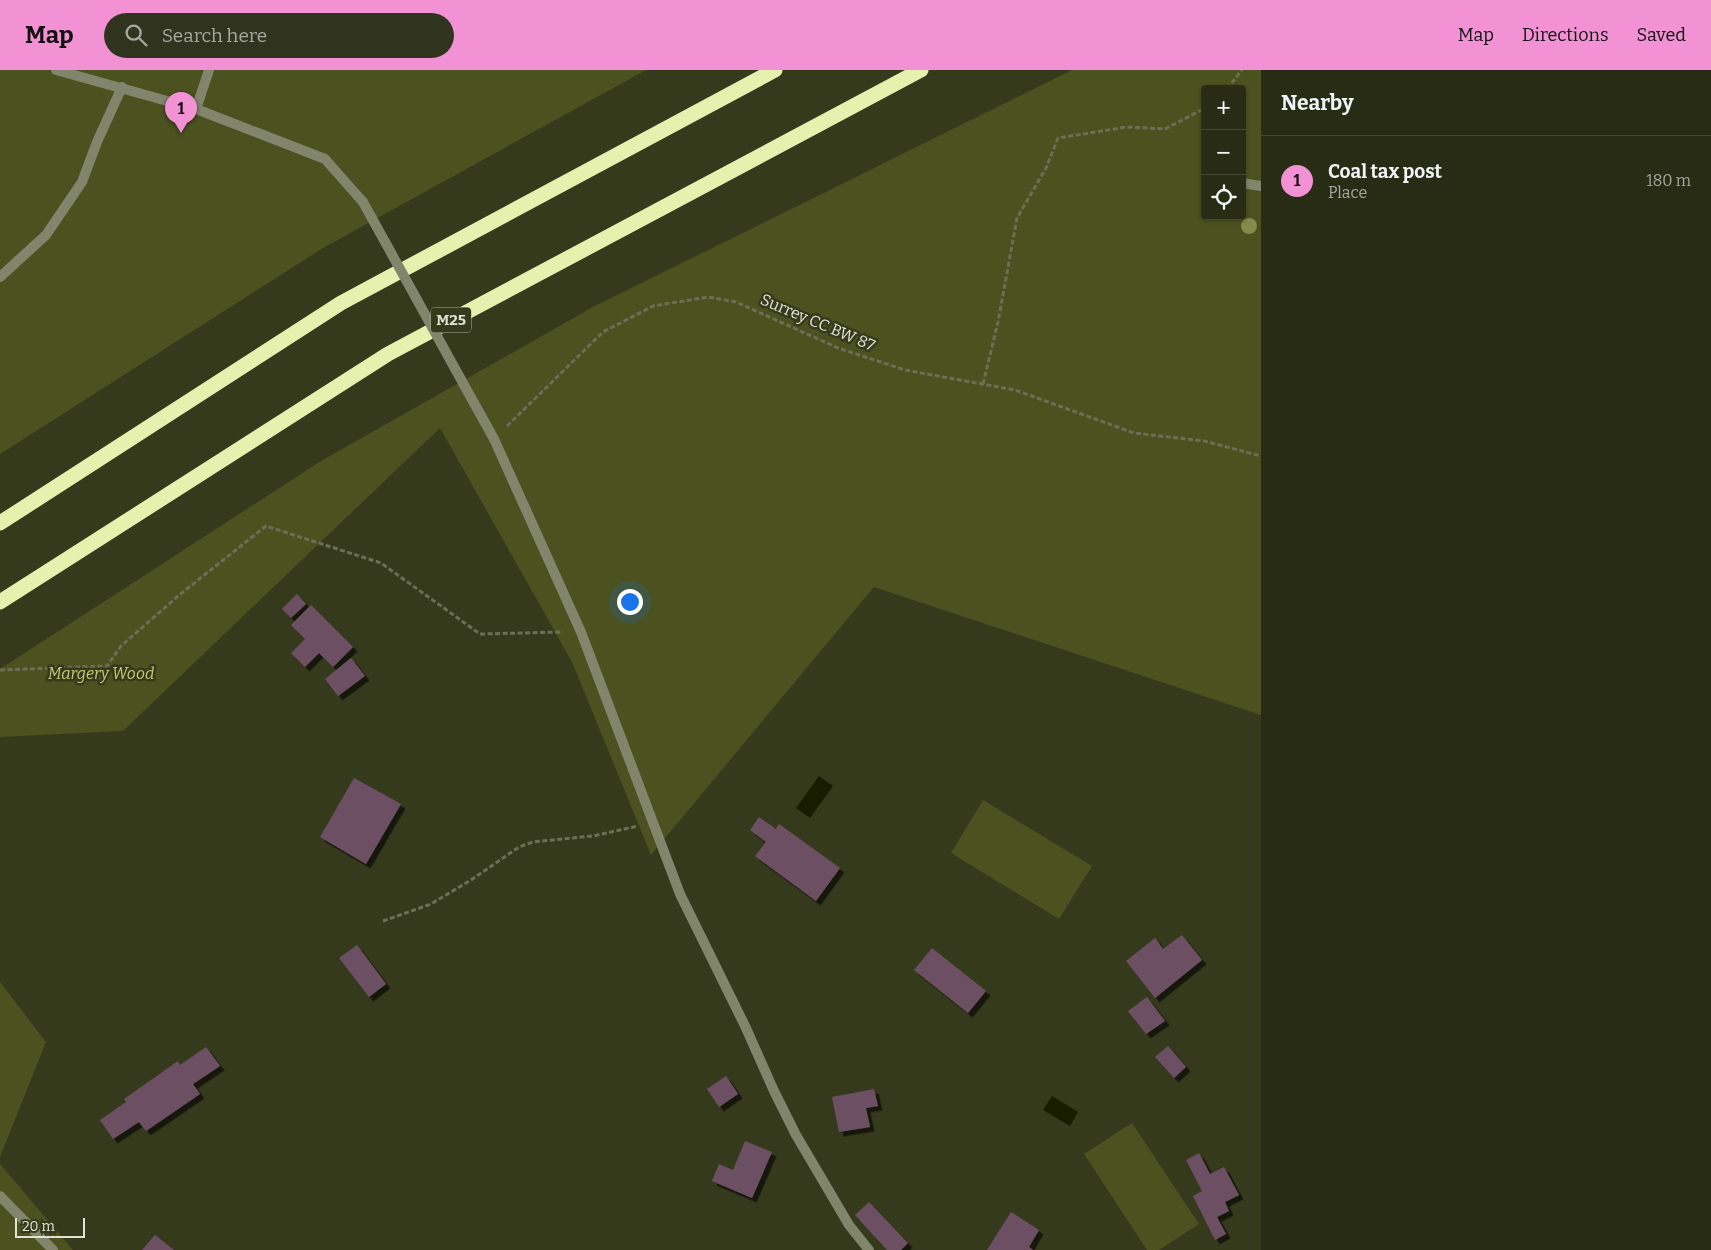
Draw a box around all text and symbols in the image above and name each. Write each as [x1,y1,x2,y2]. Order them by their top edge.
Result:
search box [104,13,454,58]
text: Map [25,21,74,49]
icon: search [122,21,150,49]
text: Search here [162,24,267,47]
text: Map [1458,24,1494,46]
text: Directions [1522,24,1609,46]
text: Saved [1637,24,1686,46]
map controls [1201,85,1246,220]
button: + [1201,85,1246,130]
text: Nearby [1281,90,1354,116]
pin: 1 [165,92,197,133]
button: − [1201,130,1246,175]
text: Coal tax post [1328,160,1442,183]
text: 1 [1294,171,1300,190]
text: 180 m [1646,171,1691,190]
button: locate [1201,175,1246,220]
text: Place [1328,183,1367,202]
street label: Surrey CC BW 87 [758,290,878,355]
road number: M25 [431,308,471,332]
your location [617,589,643,615]
park label: Margery Wood [48,664,154,683]
scale bar [15,1215,85,1238]
text: 20 m [22,1218,55,1235]

